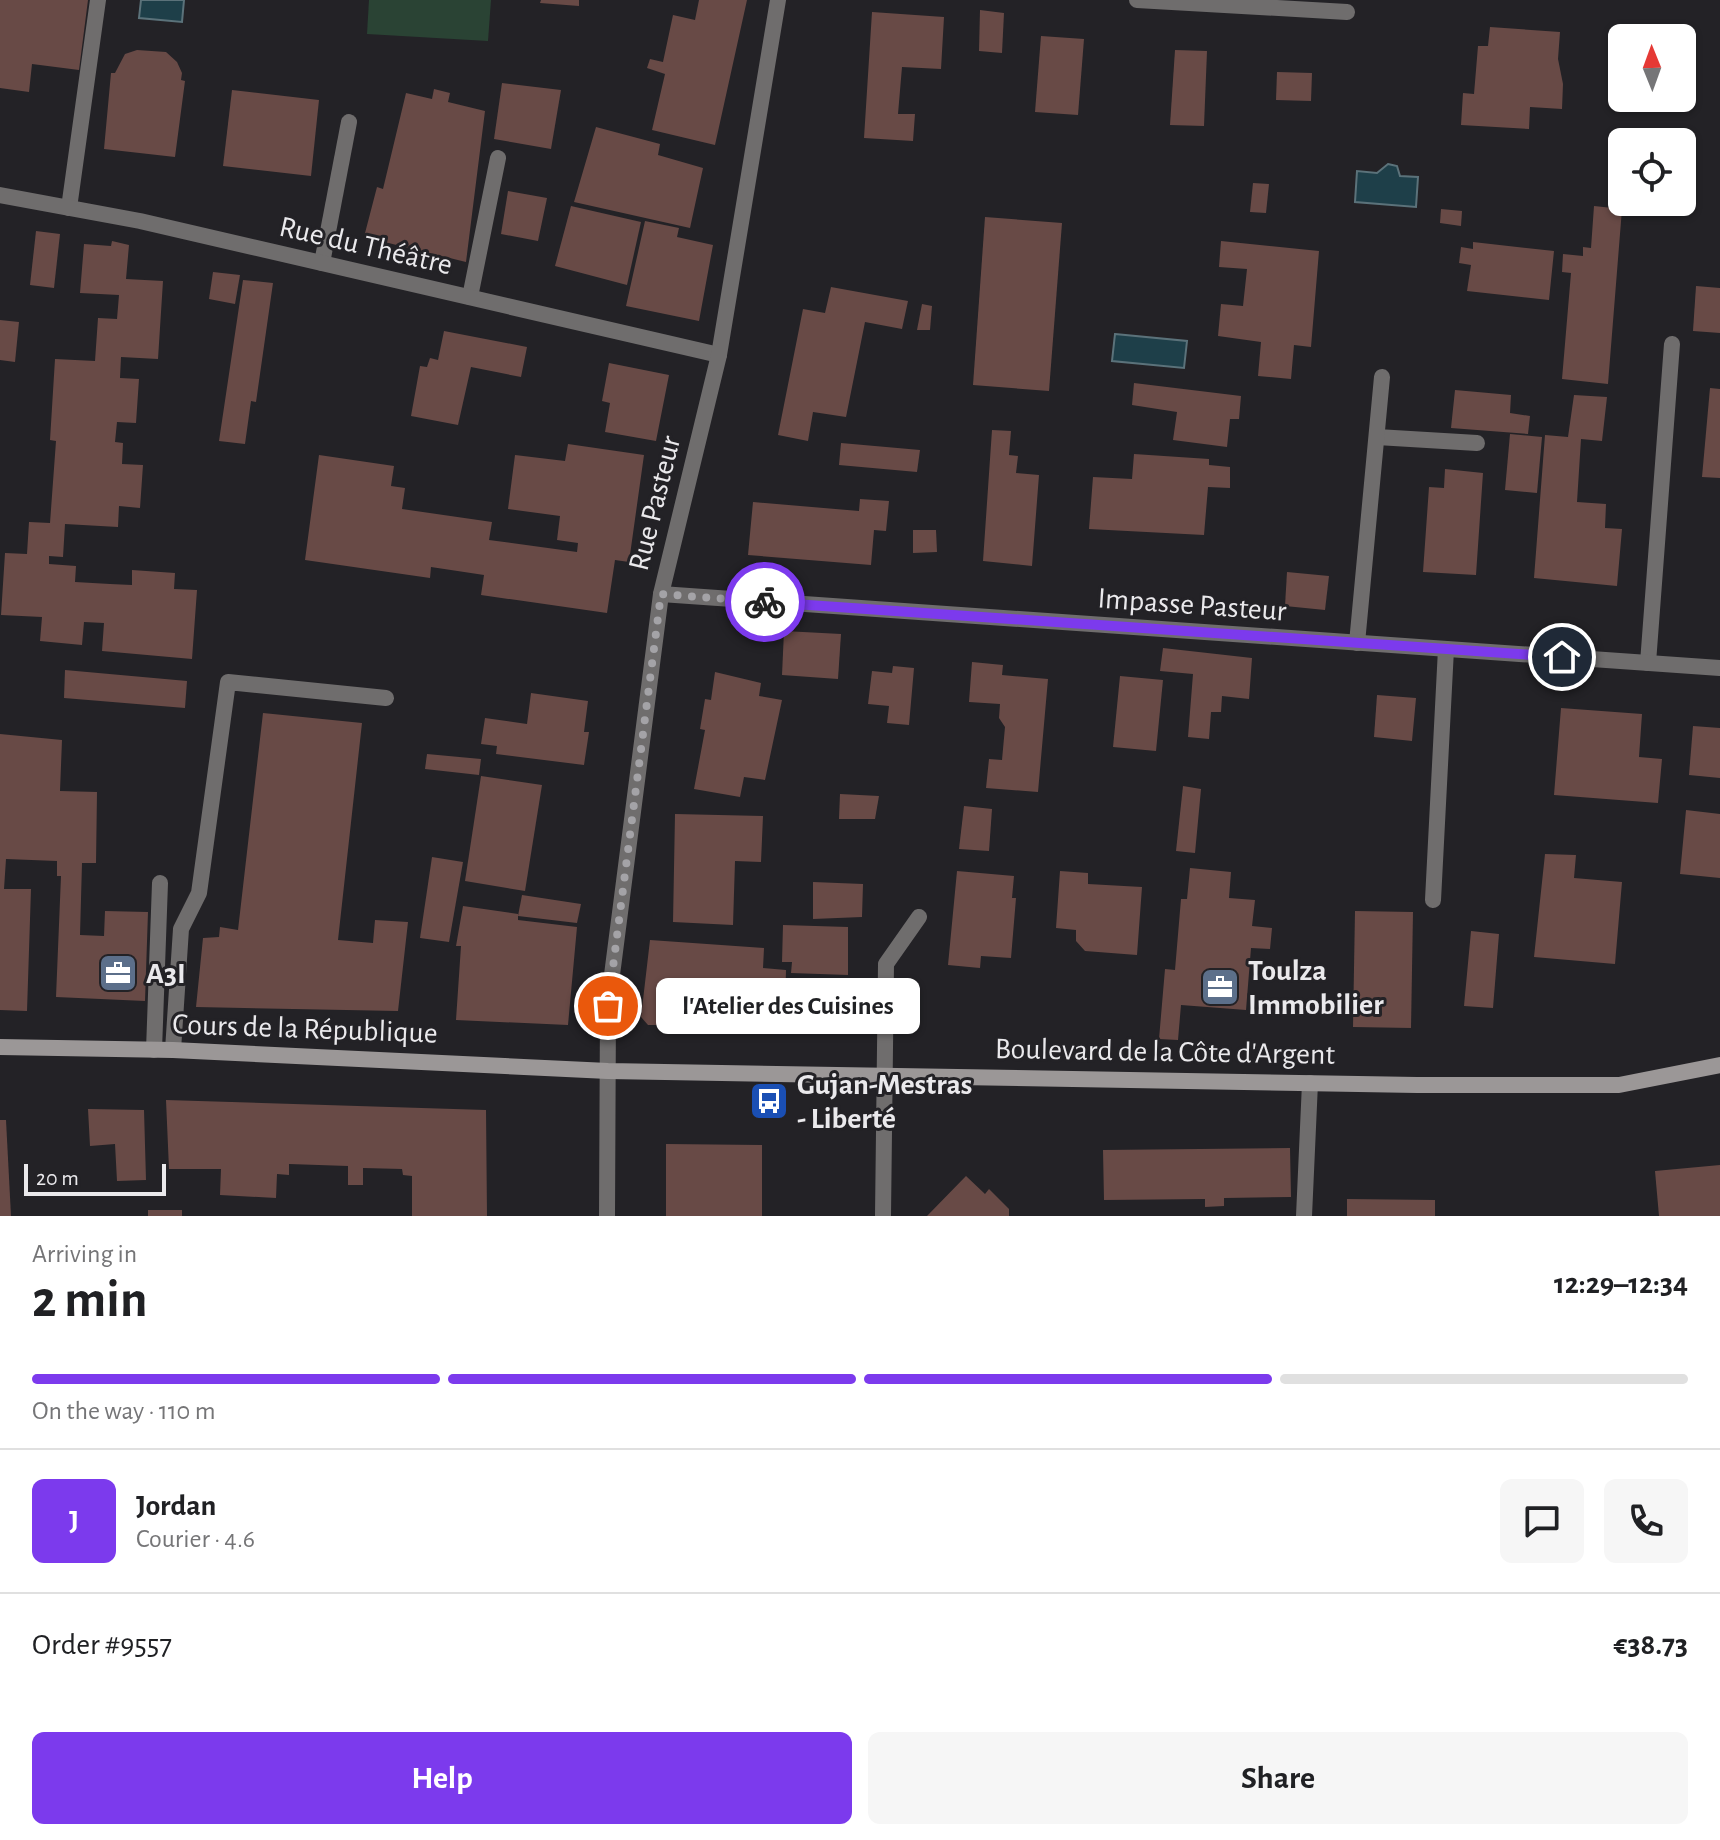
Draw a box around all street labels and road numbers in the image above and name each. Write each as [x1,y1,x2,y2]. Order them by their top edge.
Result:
street label: Rue du Théâtre [276,211,455,280]
street label: Rue Pasteur [624,433,686,574]
street label: Impasse Pasteur [1096,583,1288,627]
street label: Cours de la République [172,1009,438,1049]
street label: Boulevard de la Côte d'Argent [995,1034,1336,1070]

